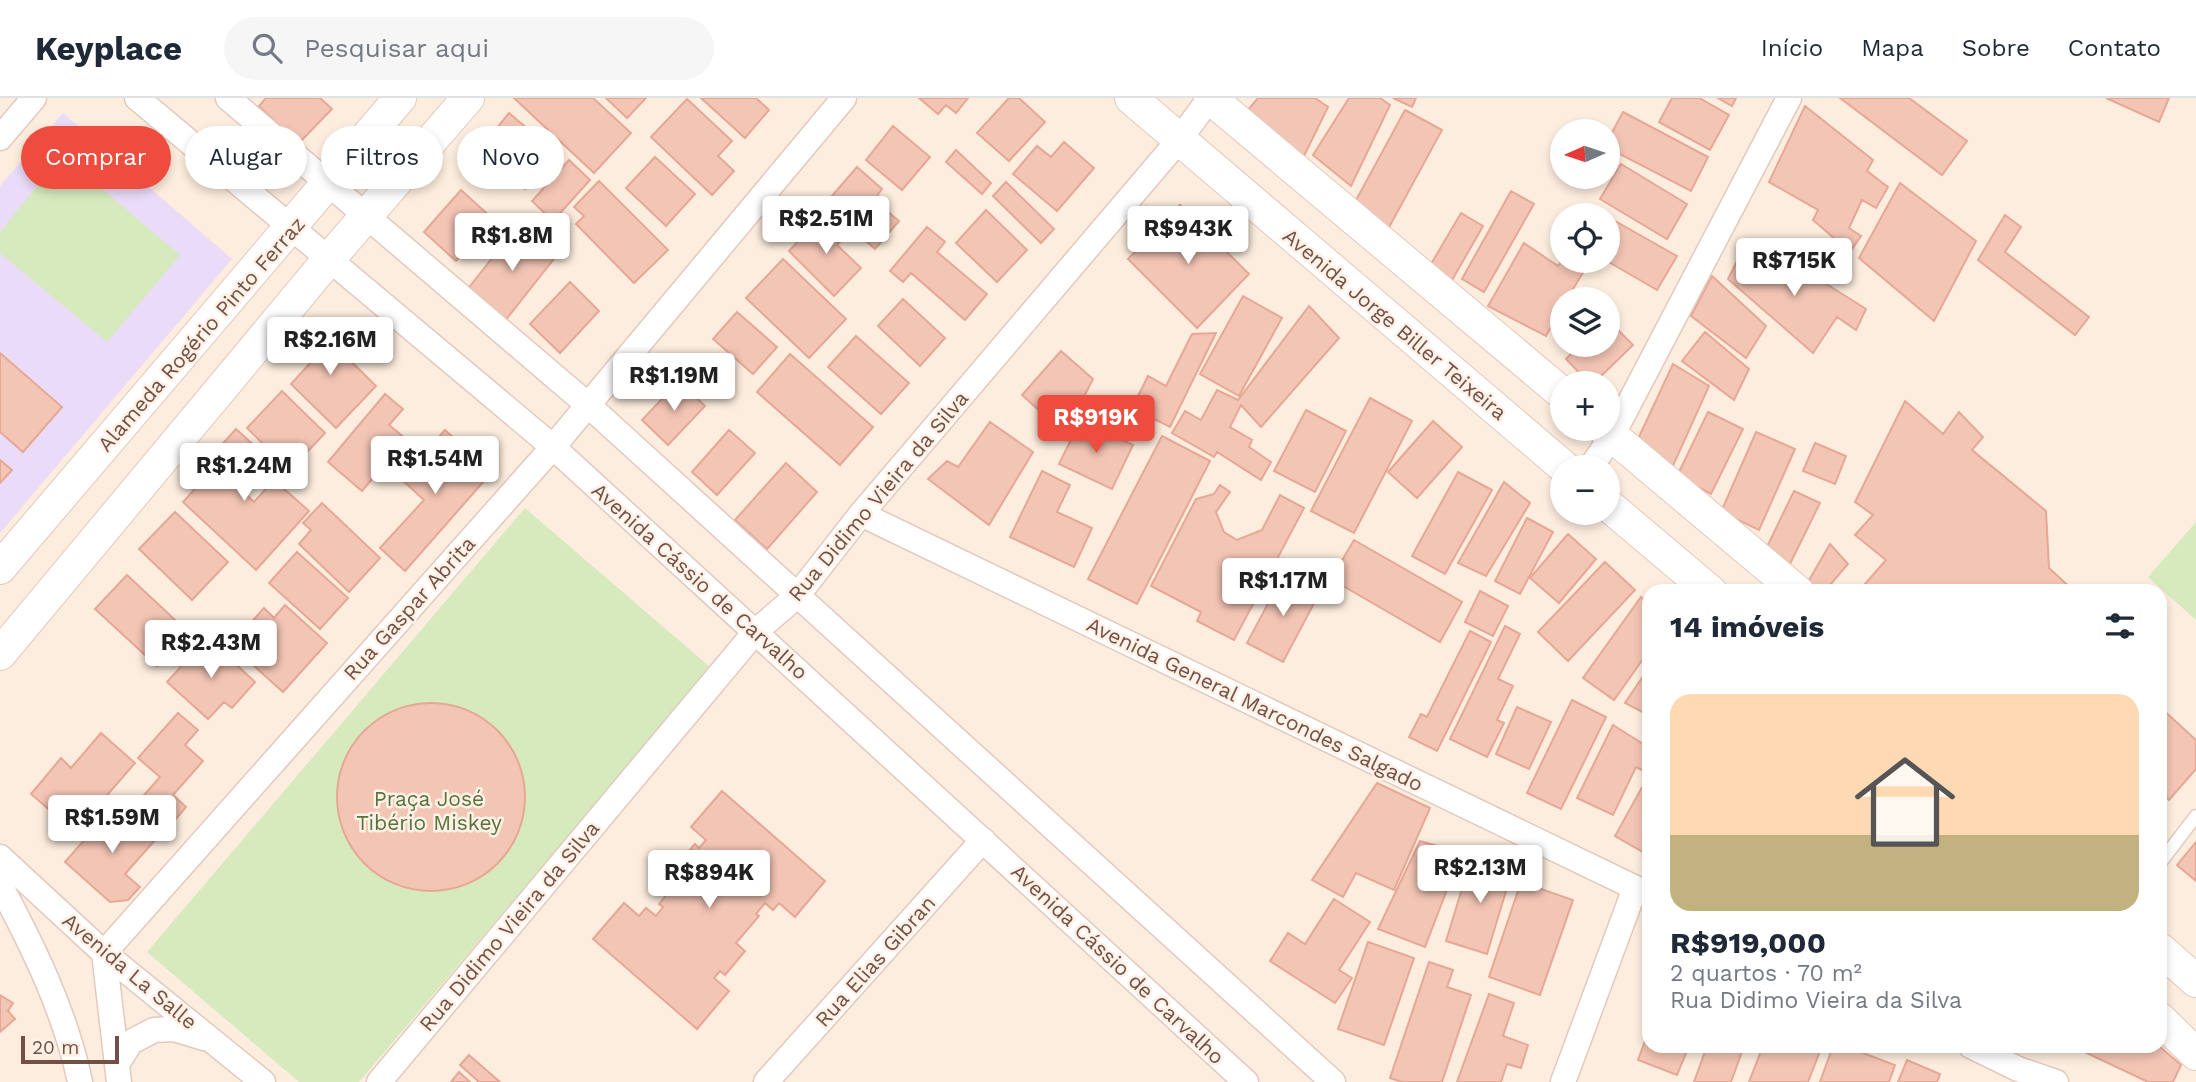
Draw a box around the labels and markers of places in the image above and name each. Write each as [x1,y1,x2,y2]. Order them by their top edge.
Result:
pin: R$2.51M [761,197,891,256]
pin: R$943K [1131,206,1245,266]
pin: R$1.8M [455,214,569,273]
pin: R$715K [1737,238,1851,298]
pin: R$2.16M [265,317,395,377]
pin: R$1.19M [609,354,739,413]
pin: R$919K [1039,396,1153,455]
pin: R$1.54M [370,436,500,496]
pin: R$1.24M [179,444,309,503]
pin: R$1.17M [1218,559,1348,618]
pin: R$2.43M [146,620,276,680]
pin: R$1.59M [47,796,177,855]
pin: R$2.13M [1415,846,1545,905]
pin: R$894K [652,850,766,910]

